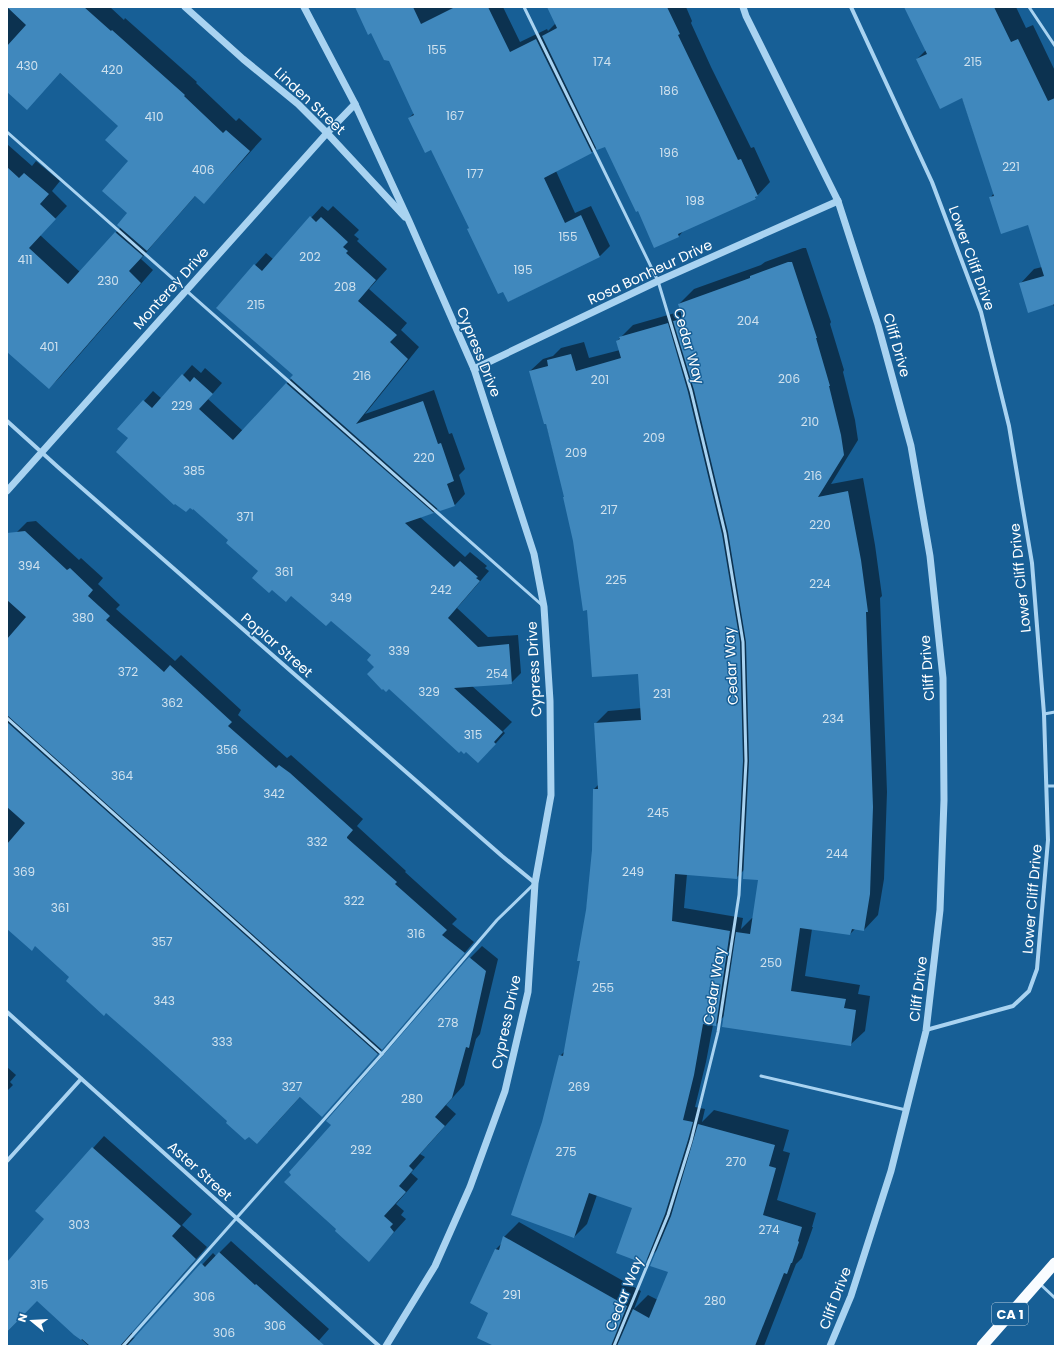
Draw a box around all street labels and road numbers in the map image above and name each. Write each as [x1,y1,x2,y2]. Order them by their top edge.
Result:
street label: Linden Street [270,63,350,139]
street label: Lower Cliff Drive [944,203,1000,313]
street label: Rosa Bonheur Drive [585,234,716,310]
street label: Monterey Drive [129,242,214,333]
street label: Cypress Drive [452,304,506,400]
street label: Cedar Way [669,306,709,387]
street label: Cliff Drive [878,311,916,380]
street label: Lower Cliff Drive [1004,522,1036,634]
street label: Poplar Street [237,608,317,682]
street label: Cypress Drive [521,620,546,717]
street label: Cedar Way [719,626,743,706]
street label: Cliff Drive [915,634,939,701]
street label: Lower Cliff Drive [1017,843,1047,955]
street label: Cedar Way [698,946,730,1026]
street label: Cliff Drive [904,955,932,1023]
street label: Cypress Drive [486,973,526,1071]
street label: Aster Street [163,1137,237,1205]
street label: Cedar Way [600,1254,648,1334]
street label: Cliff Drive [814,1263,856,1332]
road number: CA 1 [992,1303,1028,1325]

